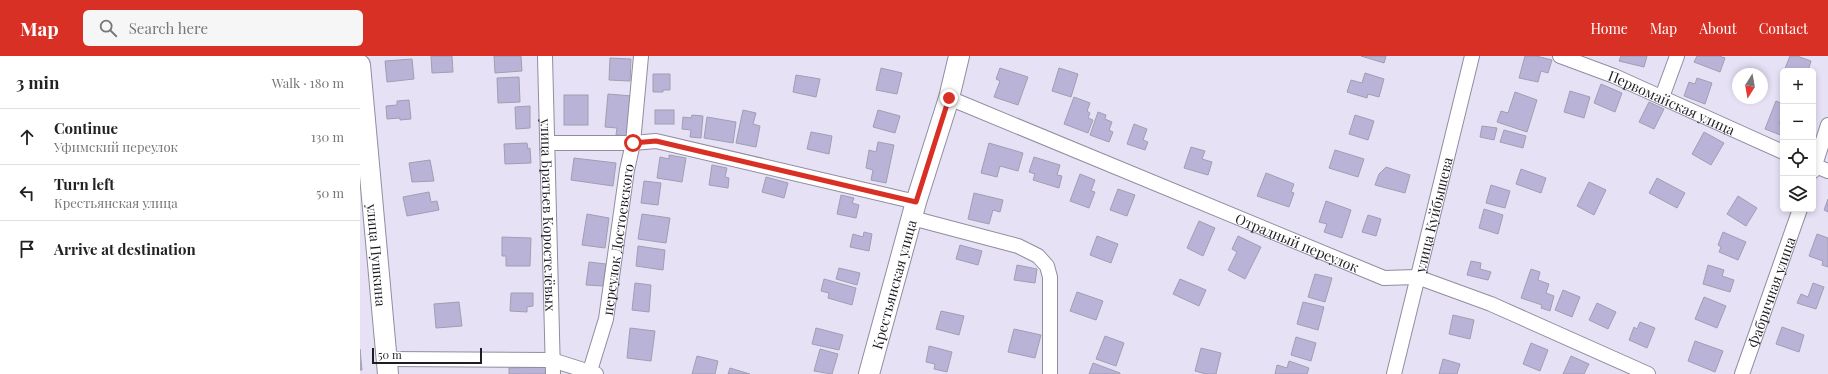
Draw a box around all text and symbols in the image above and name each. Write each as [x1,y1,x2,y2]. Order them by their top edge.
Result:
search box [83,10,363,46]
text: Map [20,15,59,41]
icon: search [97,17,119,39]
text: Search here [129,18,208,38]
text: Home [1590,19,1628,38]
text: Map [1650,19,1677,38]
text: About [1699,19,1737,38]
text: Contact [1759,19,1808,38]
street label: Первомайская улица [1606,65,1738,139]
north arrow [1732,68,1768,104]
map controls [1780,68,1816,212]
button: + [1780,68,1816,104]
text: 3 min [16,71,59,93]
text: Walk · 180 m [272,74,344,91]
route end [940,89,958,107]
button: − [1780,104,1816,140]
street label: улица Братьев Коростелёвых [537,117,561,312]
text: Continue [54,118,118,138]
icon: ahead [16,126,38,148]
text: 130 m [311,128,344,145]
route start [624,134,642,152]
text: Уфимский переулок [54,138,178,155]
button: locate [1780,140,1816,176]
street label: улица Куйбышева [1410,155,1456,275]
street label: переулок Достоевского [597,161,638,317]
text: Turn left [54,174,115,194]
button: layers [1780,176,1816,212]
icon: left [16,182,38,204]
text: 50 m [316,184,344,201]
text: Крестьянская улица [54,194,178,211]
street label: улица Пушкина [363,202,391,307]
street label: Отрадный переулок [1233,208,1362,276]
street label: Крестьянская улица [867,217,920,351]
street label: Фабричная улица [1743,234,1799,350]
icon: arrive [16,238,38,260]
text: Arrive at destination [54,239,196,259]
scale bar [372,346,482,365]
text: 50 m [378,347,402,362]

